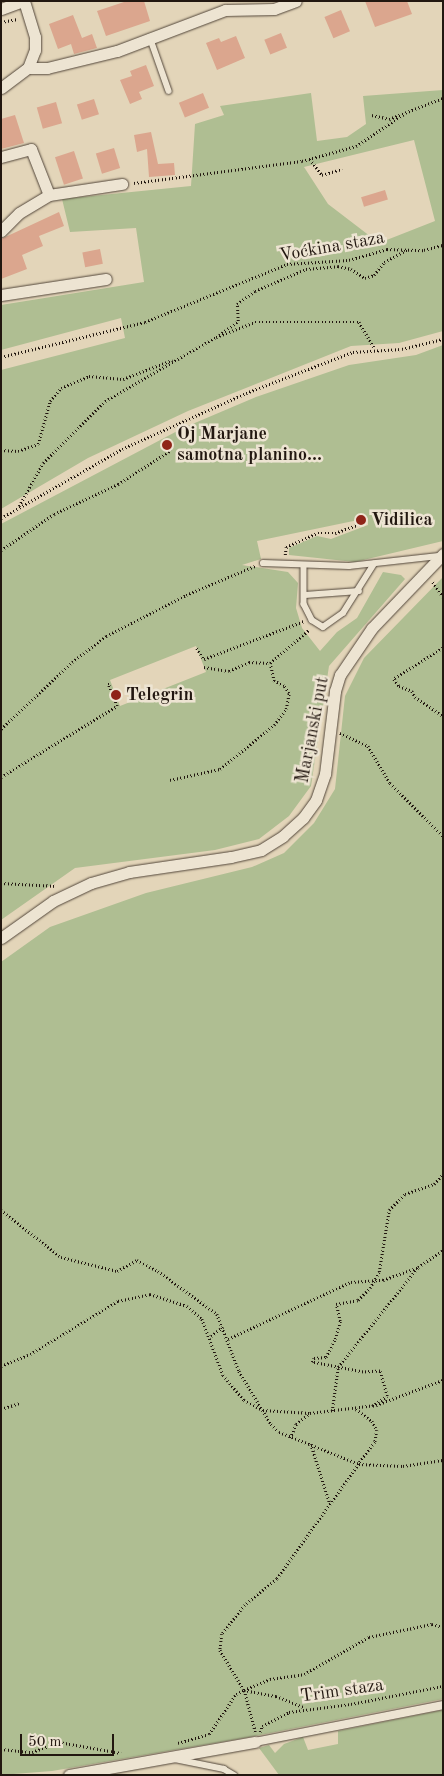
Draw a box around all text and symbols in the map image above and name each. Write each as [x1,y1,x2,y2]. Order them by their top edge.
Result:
street label: Voćkina staza [278,227,386,267]
place label: Oj Marjane samotna planino... [177,424,322,466]
marker: Oj Marjane samotna planino... [161,439,173,451]
place label: Vidilica [371,509,433,531]
marker: Vidilica [355,514,367,526]
street label: Marjanski put [292,675,334,785]
place label: Telegrin [126,684,193,706]
marker: Telegrin [110,689,122,701]
street label: Trim staza [299,1674,385,1708]
scale bar [22,1724,116,1756]
text: 50 m [28,1735,62,1750]

